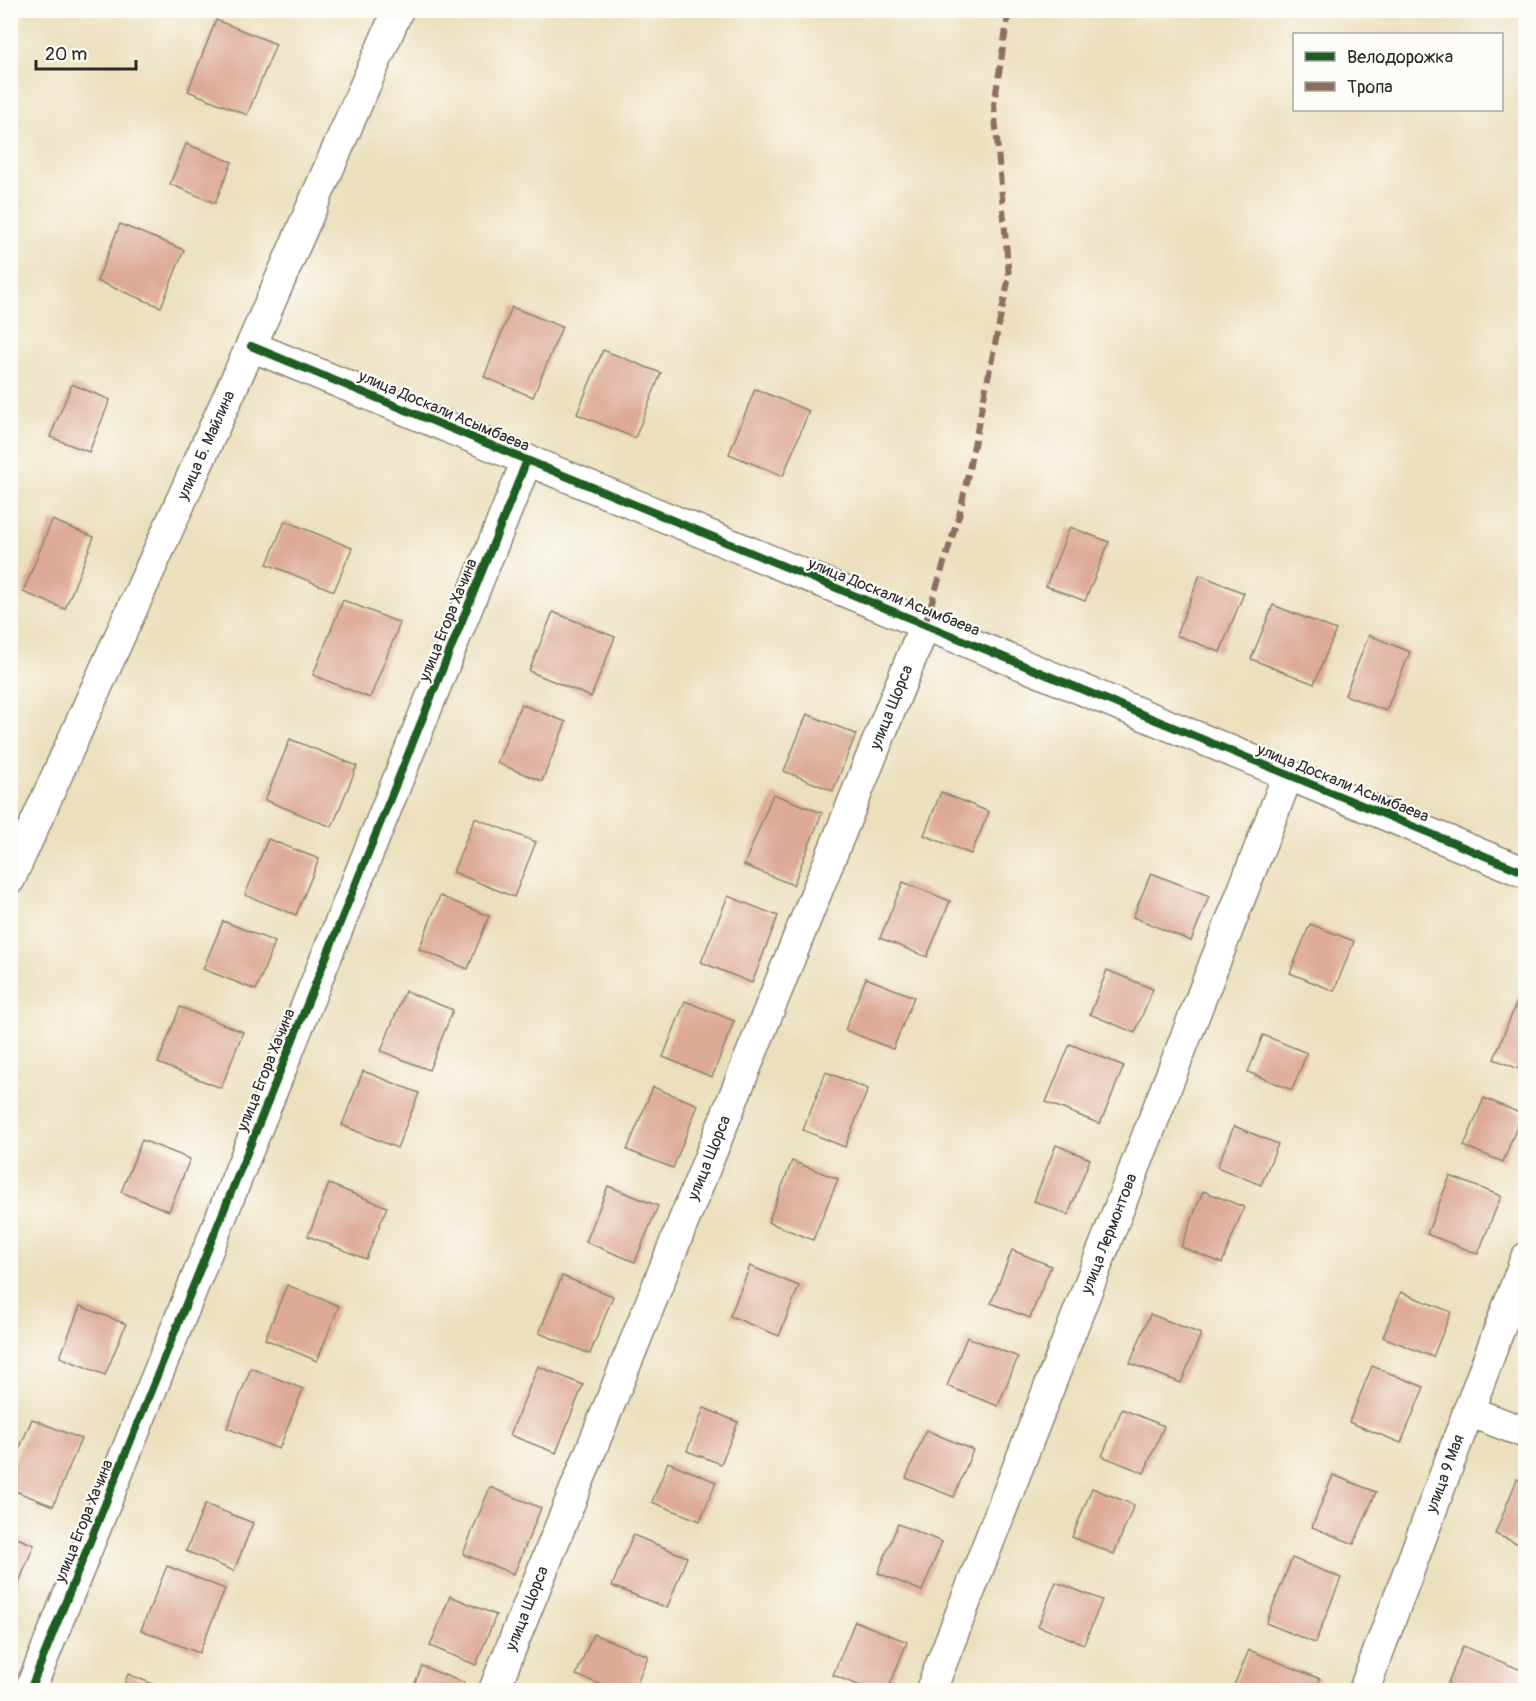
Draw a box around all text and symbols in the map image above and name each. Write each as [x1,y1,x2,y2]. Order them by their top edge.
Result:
scale bar [36,33,136,71]
legend [1293,33,1503,111]
text: 20 m [45,43,87,66]
text: Велодорожка [1347,46,1453,69]
text: Тропа [1347,76,1393,99]
street label: улица Доскали Асымбаева [355,366,532,456]
street label: улица Б. Майлина [172,388,239,504]
street label: улица Доскали Асымбаева [804,553,983,641]
street label: улица Егора Хачина [414,556,482,685]
street label: улица Щорса [865,662,917,753]
street label: улица Доскали Асымбаева [1253,739,1432,827]
street label: улица Егора Хачина [232,1006,300,1135]
street label: улица Щорса [683,1113,735,1204]
street label: улица Лермонтова [1076,1170,1142,1297]
street label: улица 9 Мая [1421,1432,1469,1516]
street label: улица Егора Хачина [50,1457,118,1586]
street label: улица Щорса [501,1563,553,1655]

